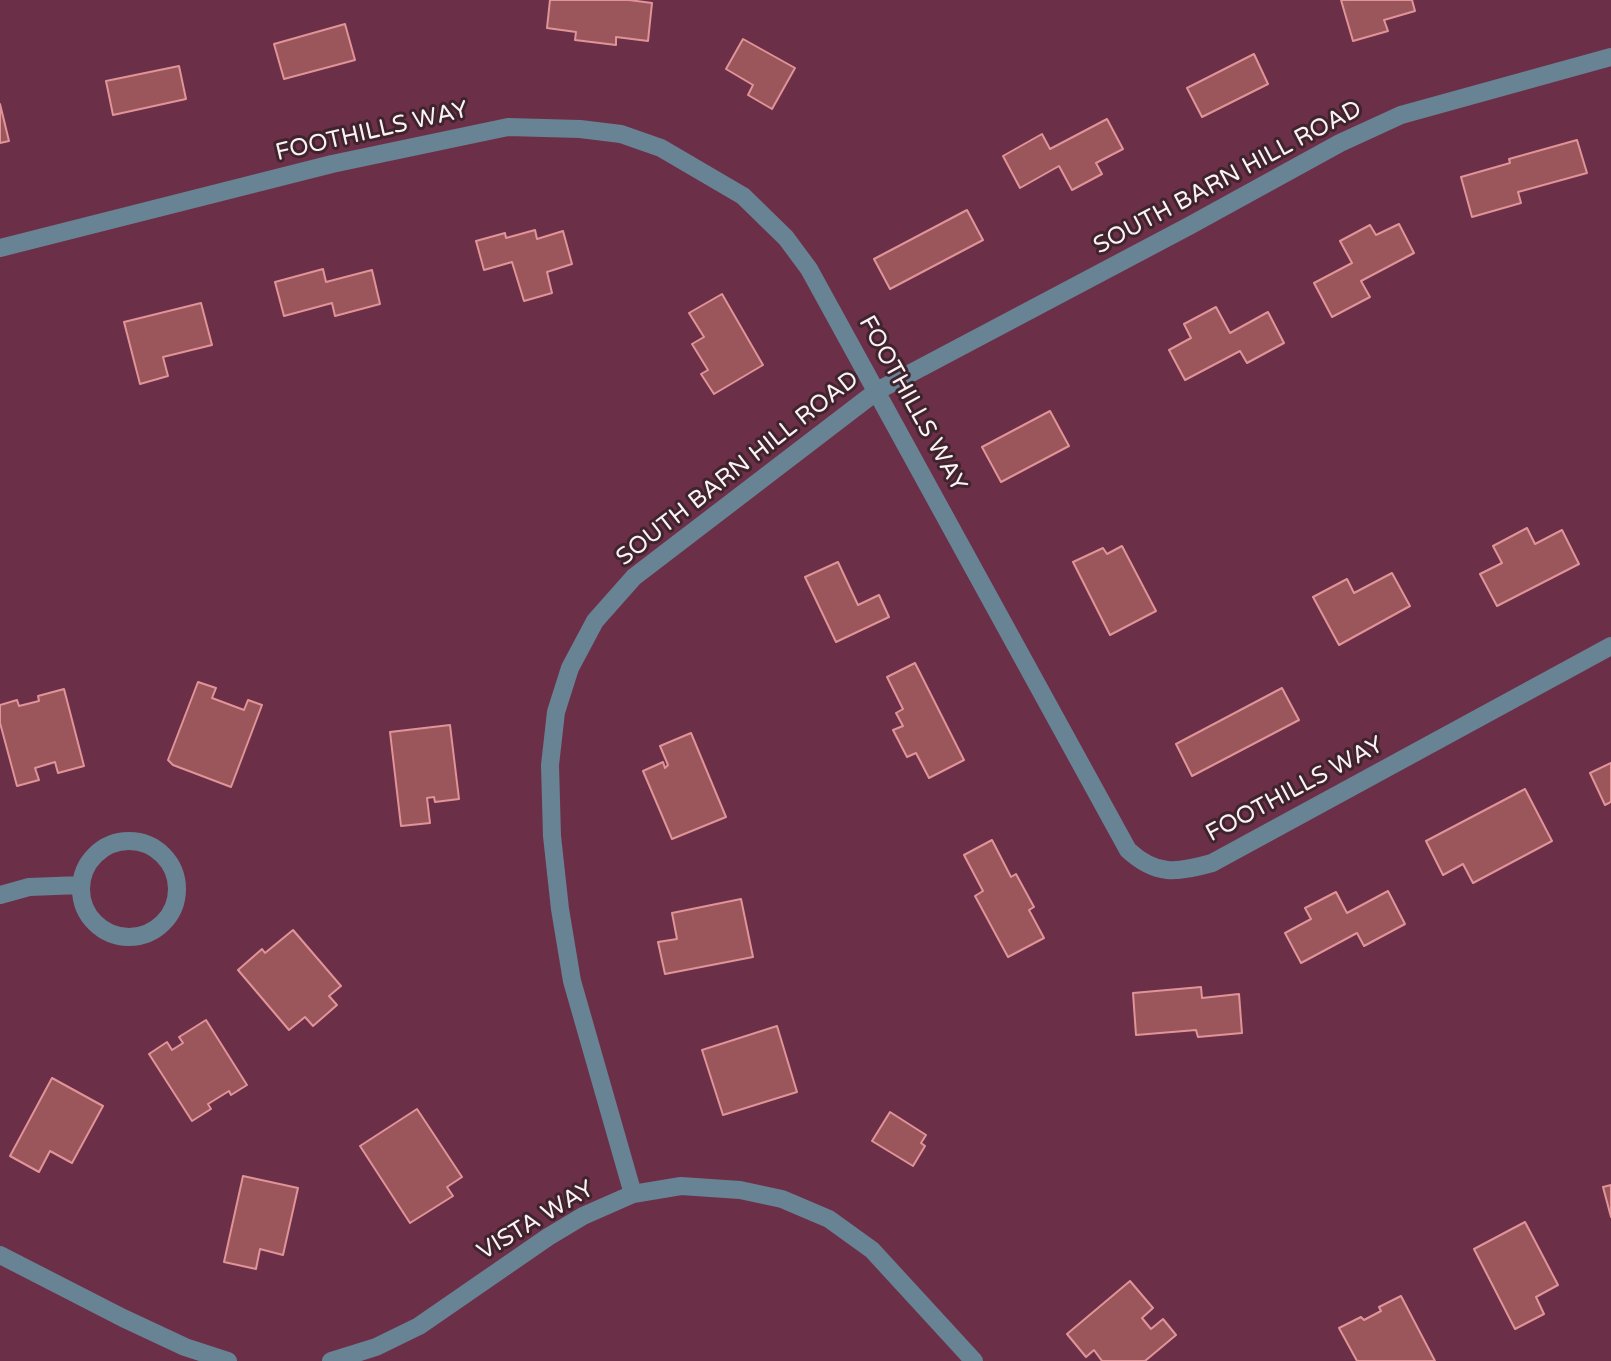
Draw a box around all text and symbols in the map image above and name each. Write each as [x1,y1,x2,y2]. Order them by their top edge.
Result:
street label: SOUTH BARN HILL ROAD [1089,95,1367,261]
street label: FOOTHILLS WAY [273,96,471,168]
street label: FOOTHILLS WAY [852,311,972,497]
street label: SOUTH BARN HILL ROAD [611,365,865,573]
street label: FOOTHILLS WAY [1201,731,1389,849]
street label: VISTA WAY [473,1175,599,1267]

